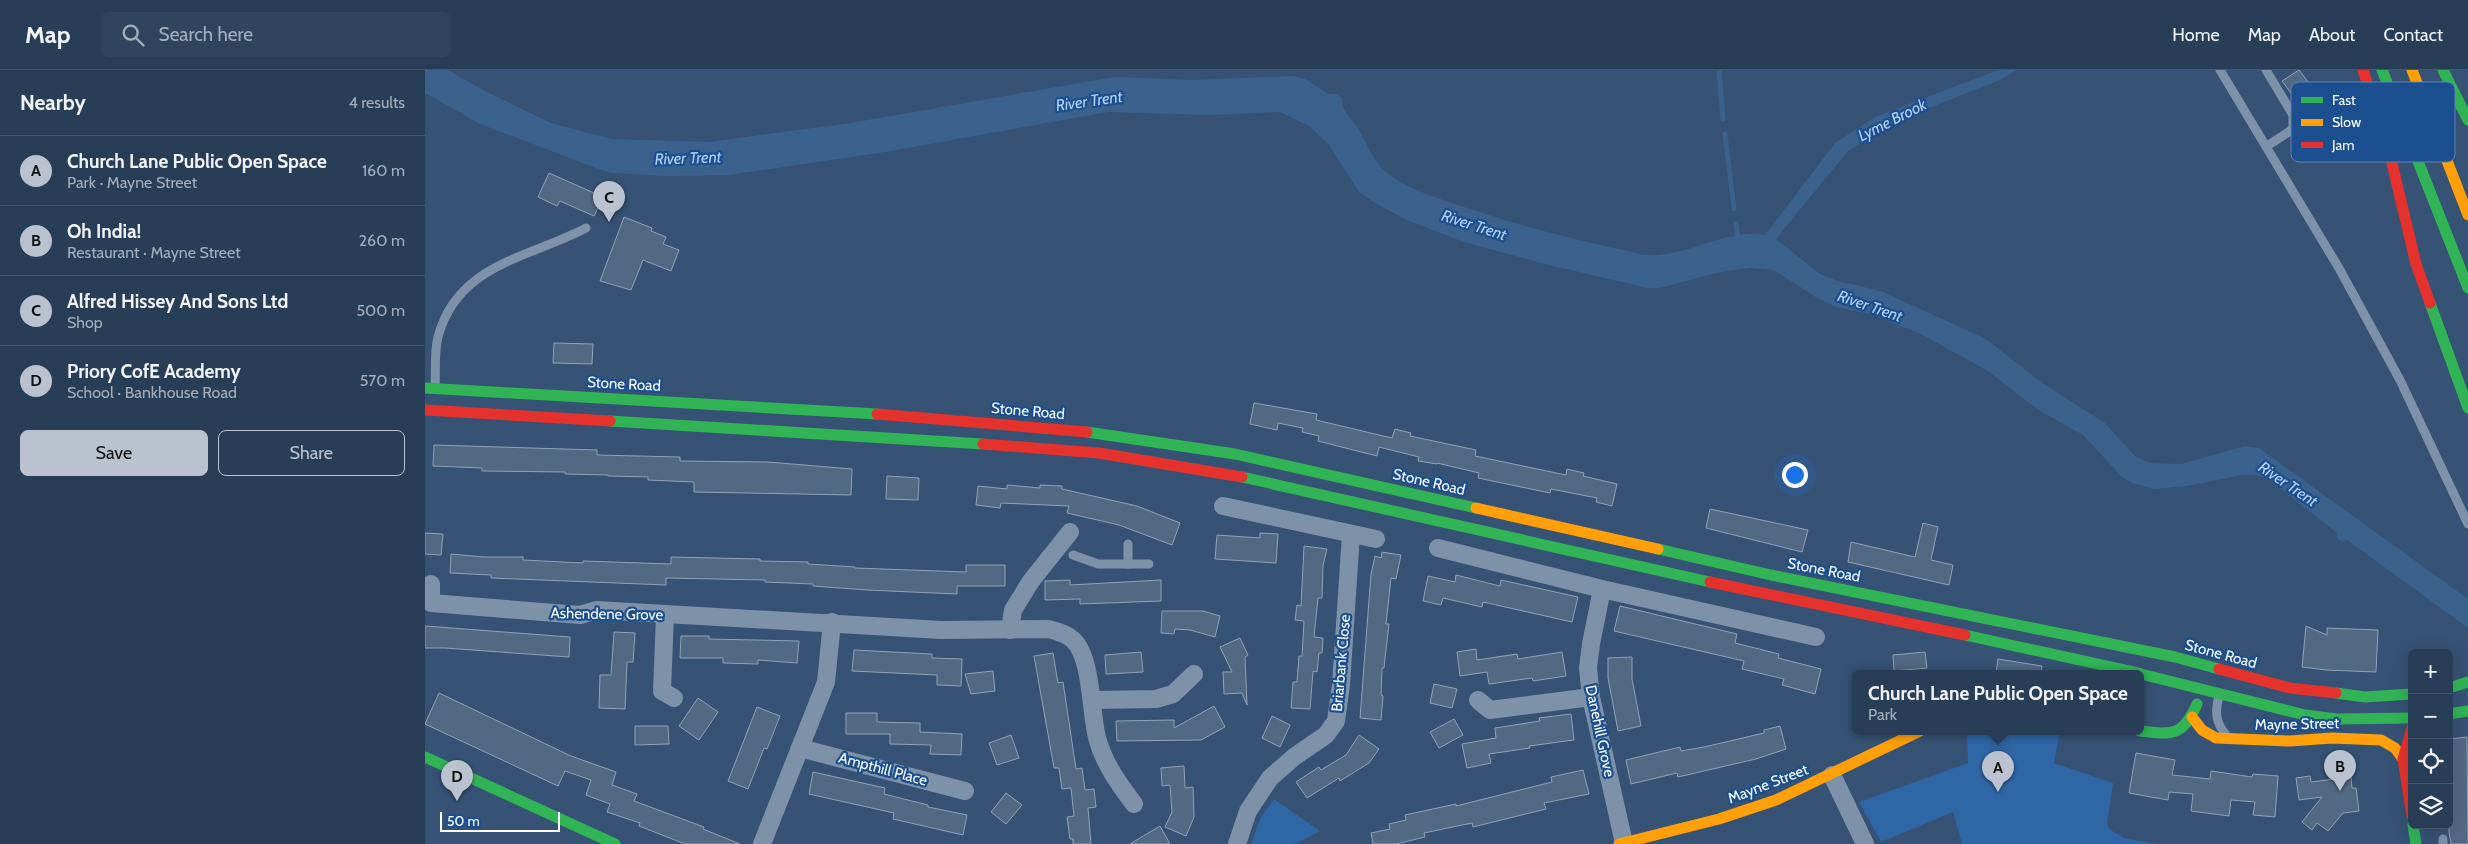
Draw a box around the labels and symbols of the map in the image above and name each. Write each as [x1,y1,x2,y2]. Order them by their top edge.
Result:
legend [2291,82,2455,162]
water label: River Trent [1055,87,1125,115]
text: Fast [2332,91,2356,109]
water label: Lyme Brook [1855,94,1930,145]
text: Slow [2332,113,2361,131]
text: Jam [2331,136,2354,154]
water label: River Trent [654,147,723,169]
pin: C [593,181,625,222]
water label: River Trent [1439,206,1510,245]
water label: River Trent [1835,286,1906,326]
street label: Stone Road [587,373,661,395]
street label: Stone Road [990,399,1066,423]
water label: River Trent [2255,457,2322,511]
your location [1782,462,1808,488]
street label: Stone Road [1391,465,1467,499]
street label: Stone Road [1786,554,1862,586]
street label: Ashendene Grove [551,604,664,624]
street label: Briarbank Close [1328,613,1354,712]
street label: Stone Road [2183,636,2259,672]
street label: Danehill Grove [1581,683,1619,779]
street label: Mayne Street [2255,714,2339,734]
street label: Ampthill Place [837,749,930,790]
pin: B [2324,750,2356,791]
pin: A [1982,751,2014,792]
pin: D [441,760,473,801]
street label: Mayne Street [1725,760,1811,808]
scale bar [440,809,560,832]

